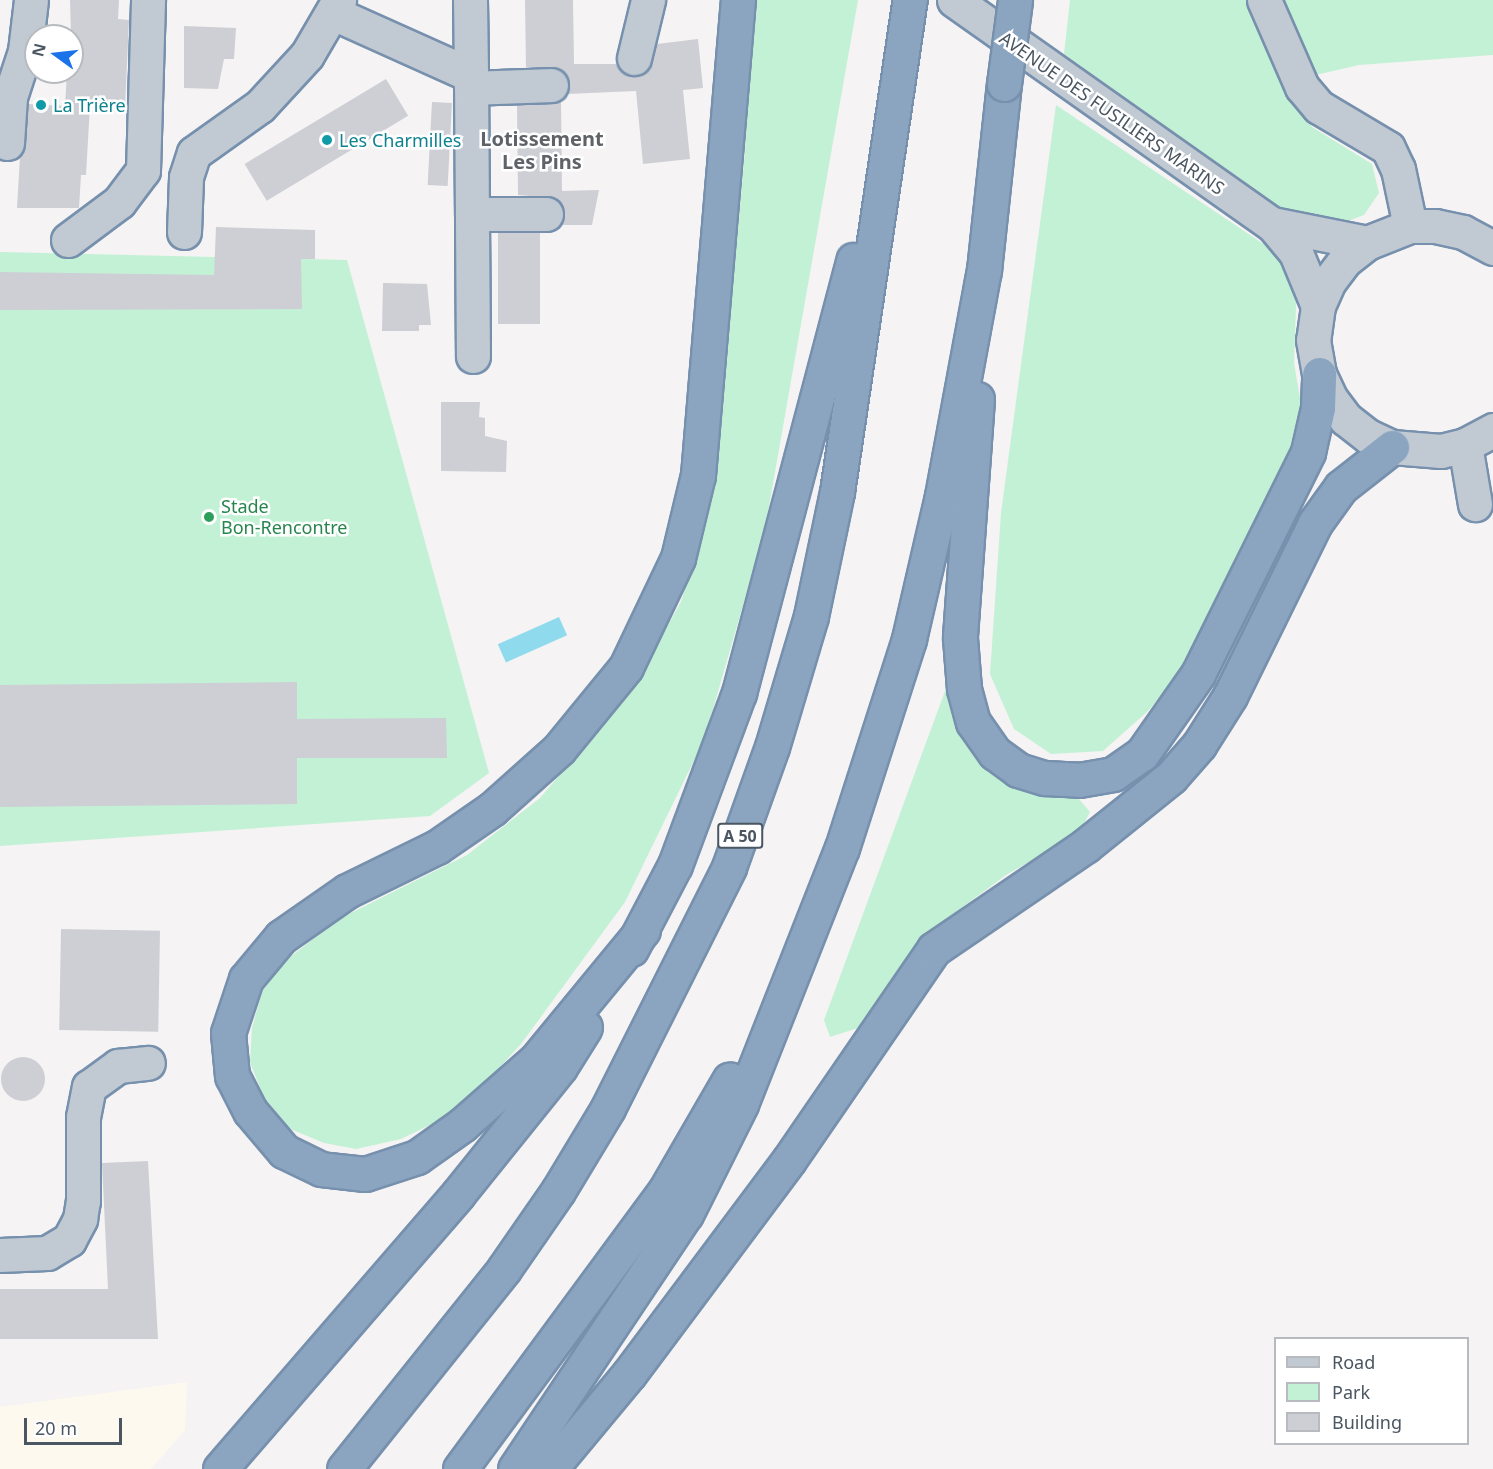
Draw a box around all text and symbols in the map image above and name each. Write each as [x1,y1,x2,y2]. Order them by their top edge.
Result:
north arrow [24,24,84,84]
street label: AVENUE DES FUSILIERS MARINS [996,27,1228,199]
text: N [26,41,51,59]
place label: La Trière [53,94,126,116]
marker: La Trière [34,98,48,112]
district label: Lotissement Les Pins [480,127,604,174]
place label: Les Charmilles [339,129,461,151]
marker: Les Charmilles [320,133,334,147]
place label: Stade Bon-Rencontre [221,496,347,538]
marker: Stade Bon-Rencontre [202,510,216,524]
road number: A 50 [716,823,764,849]
legend [1274,1337,1469,1445]
text: Road [1332,1350,1375,1374]
text: Park [1332,1380,1370,1404]
scale bar [27,1406,124,1444]
text: Building [1332,1410,1402,1434]
text: 20 m [35,1416,77,1440]

